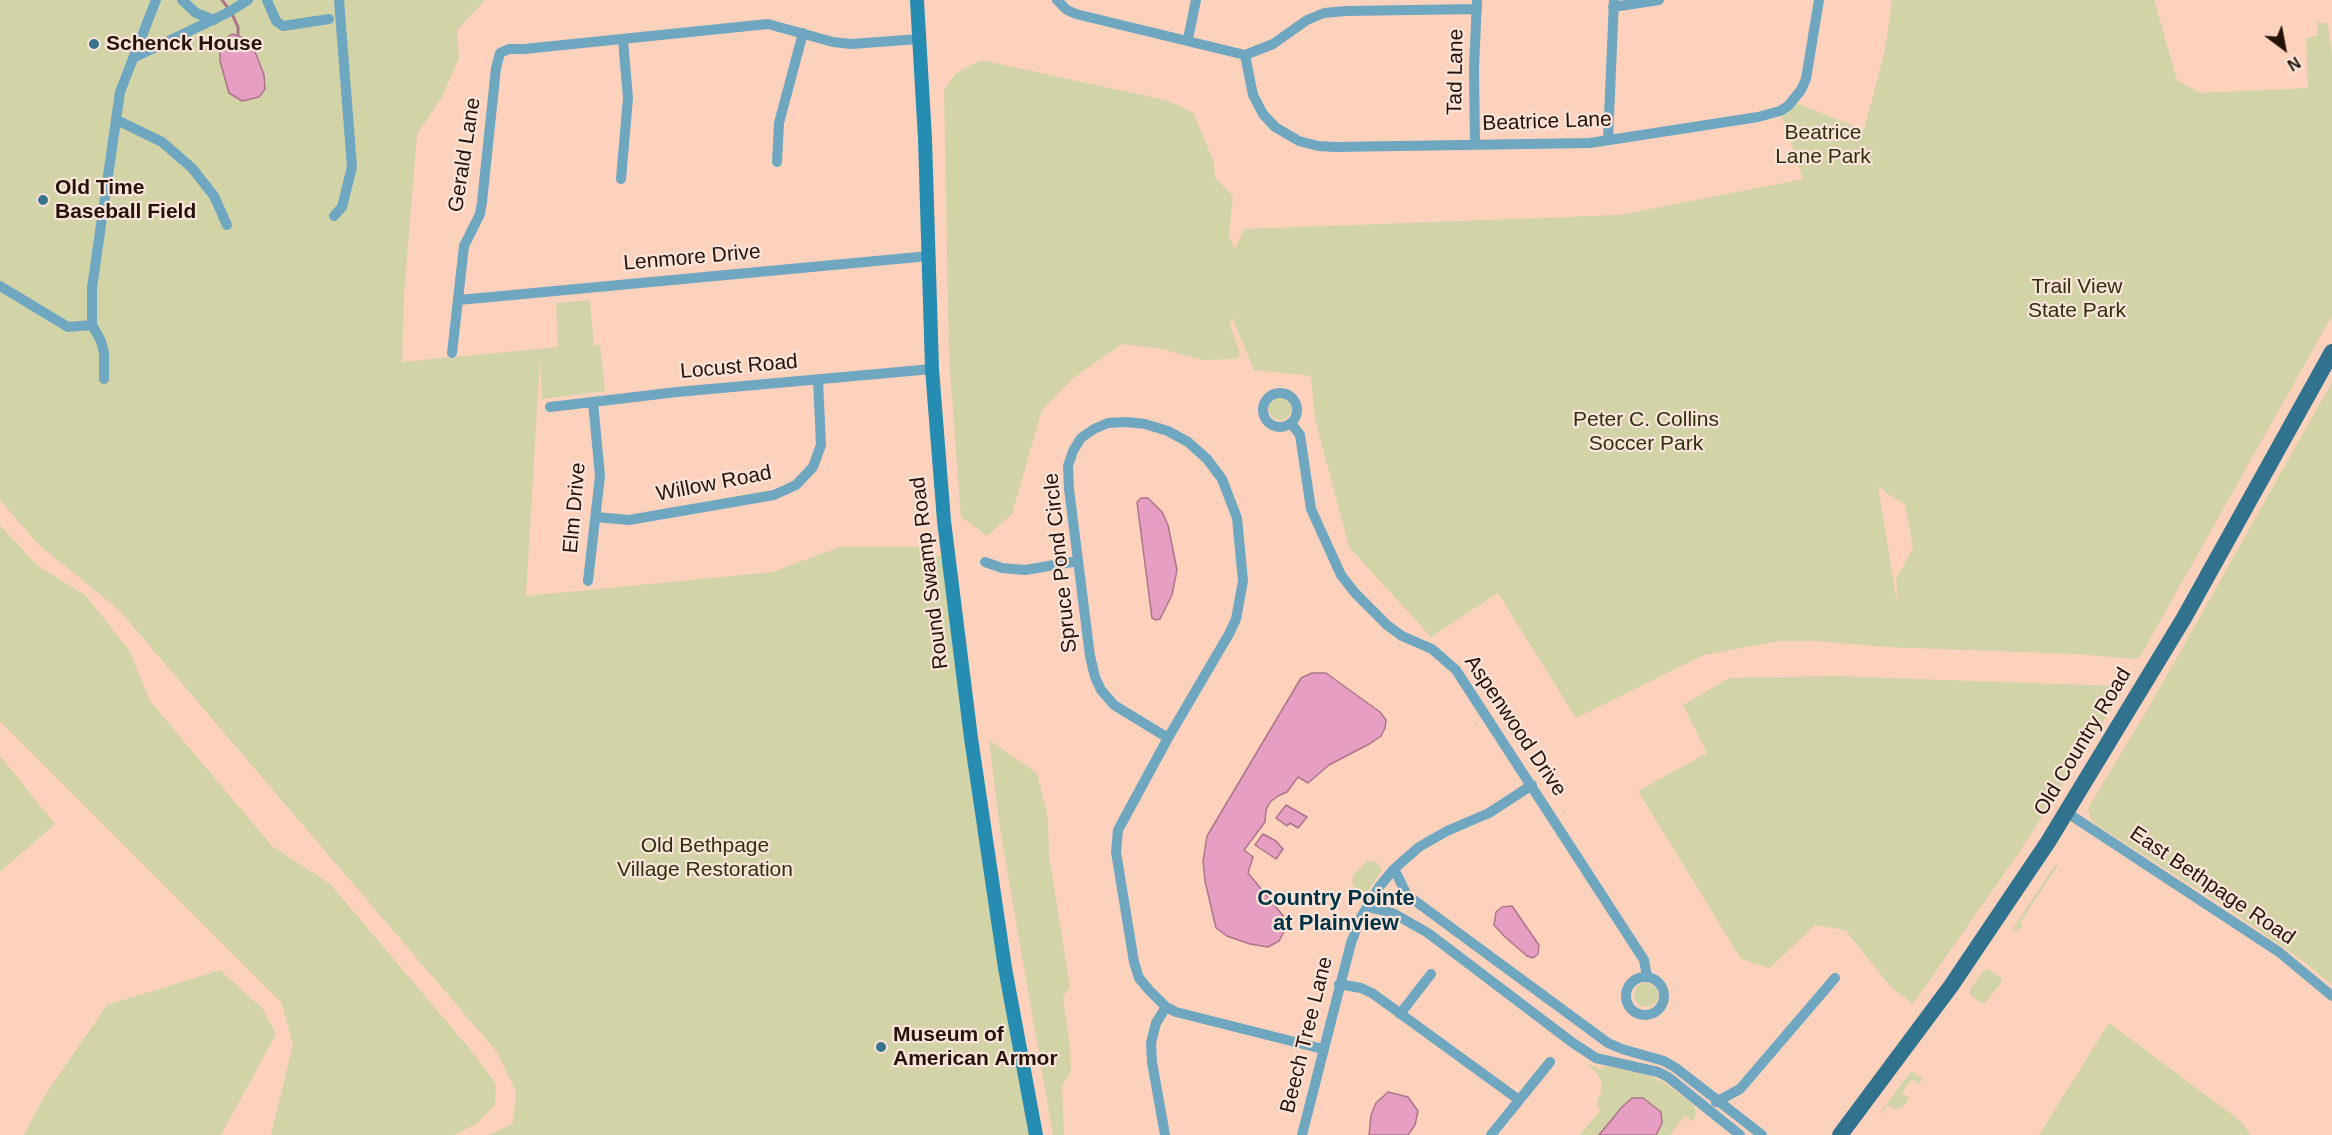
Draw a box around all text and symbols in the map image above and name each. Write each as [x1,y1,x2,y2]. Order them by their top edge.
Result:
north arrow [2254,18,2314,78]
street label: Tad Lane [1443,29,1469,115]
place label: Schenck House [106,31,262,57]
marker: Schenck House [87,37,101,51]
text: N [2284,53,2303,74]
street label: Gerald Lane [444,96,486,214]
street label: Beatrice Lane [1482,107,1612,137]
park label: Beatrice Lane Park [1775,120,1871,170]
place label: Old Time Baseball Field [55,175,196,225]
marker: Old Time Baseball Field [36,193,50,207]
street label: Lenmore Drive [622,239,762,277]
park label: Trail View State Park [2028,274,2126,324]
street label: Locust Road [679,349,799,385]
park label: Peter C. Collins Soccer Park [1573,407,1719,457]
street label: Willow Road [654,460,774,508]
street label: Elm Drive [558,462,592,554]
street label: Spruce Pond Circle [1039,472,1083,654]
street label: Round Swamp Road [906,475,954,671]
street label: Aspenwood Drive [1459,651,1571,801]
street label: Old Country Road [2029,663,2137,821]
street label: East Bethpage Road [2125,821,2299,951]
park label: Old Bethpage Village Restoration [617,833,793,883]
district label: Country Pointe at Plainview [1257,886,1415,938]
street label: Beech Tree Lane [1275,954,1339,1116]
place label: Museum of American Armor [893,1022,1058,1072]
marker: Museum of American Armor [874,1040,888,1054]

